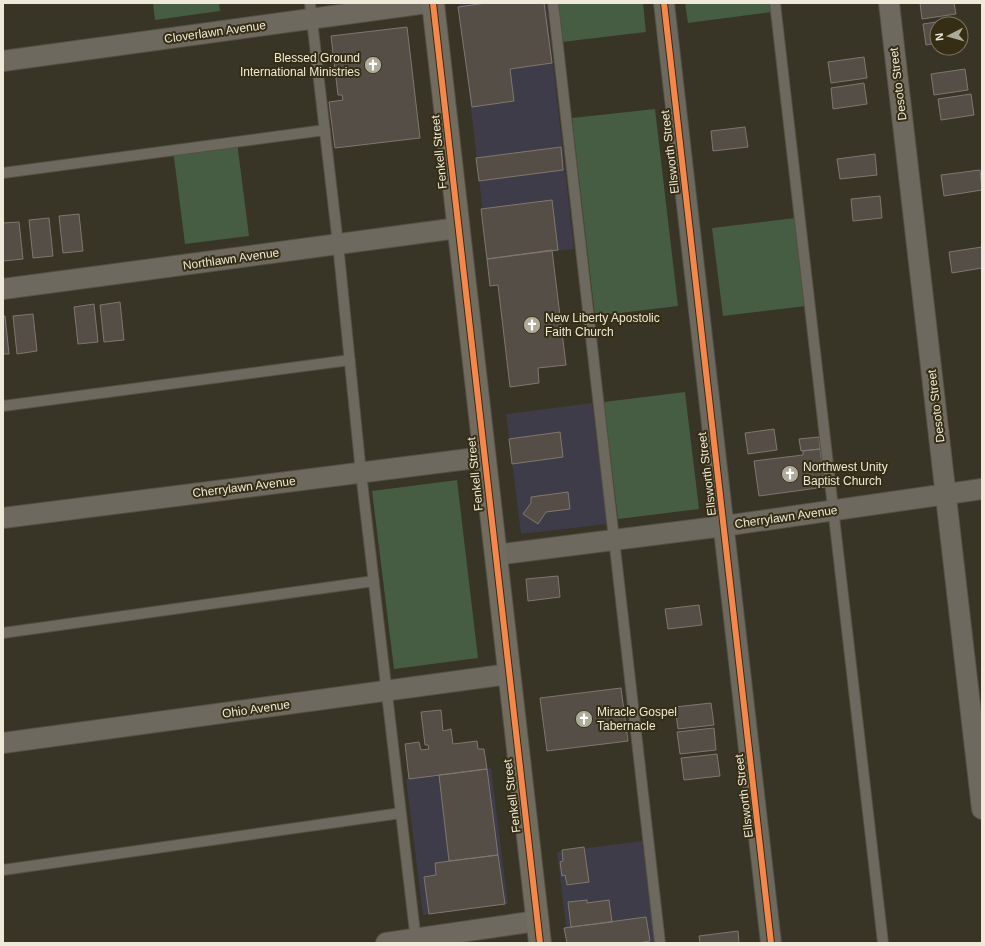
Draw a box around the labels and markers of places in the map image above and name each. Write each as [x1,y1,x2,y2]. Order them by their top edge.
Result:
place label: Blessed Ground International Ministries [240,51,360,79]
church icon: Blessed Ground International Ministries [363,55,383,75]
place label: New Liberty Apostolic Faith Church [545,311,660,339]
church icon: New Liberty Apostolic Faith Church [522,315,542,335]
place label: Northwest Unity Baptist Church [803,460,888,488]
church icon: Northwest Unity Baptist Church [780,464,800,484]
place label: Miracle Gospel Tabernacle [597,705,677,733]
church icon: Miracle Gospel Tabernacle [574,709,594,729]

